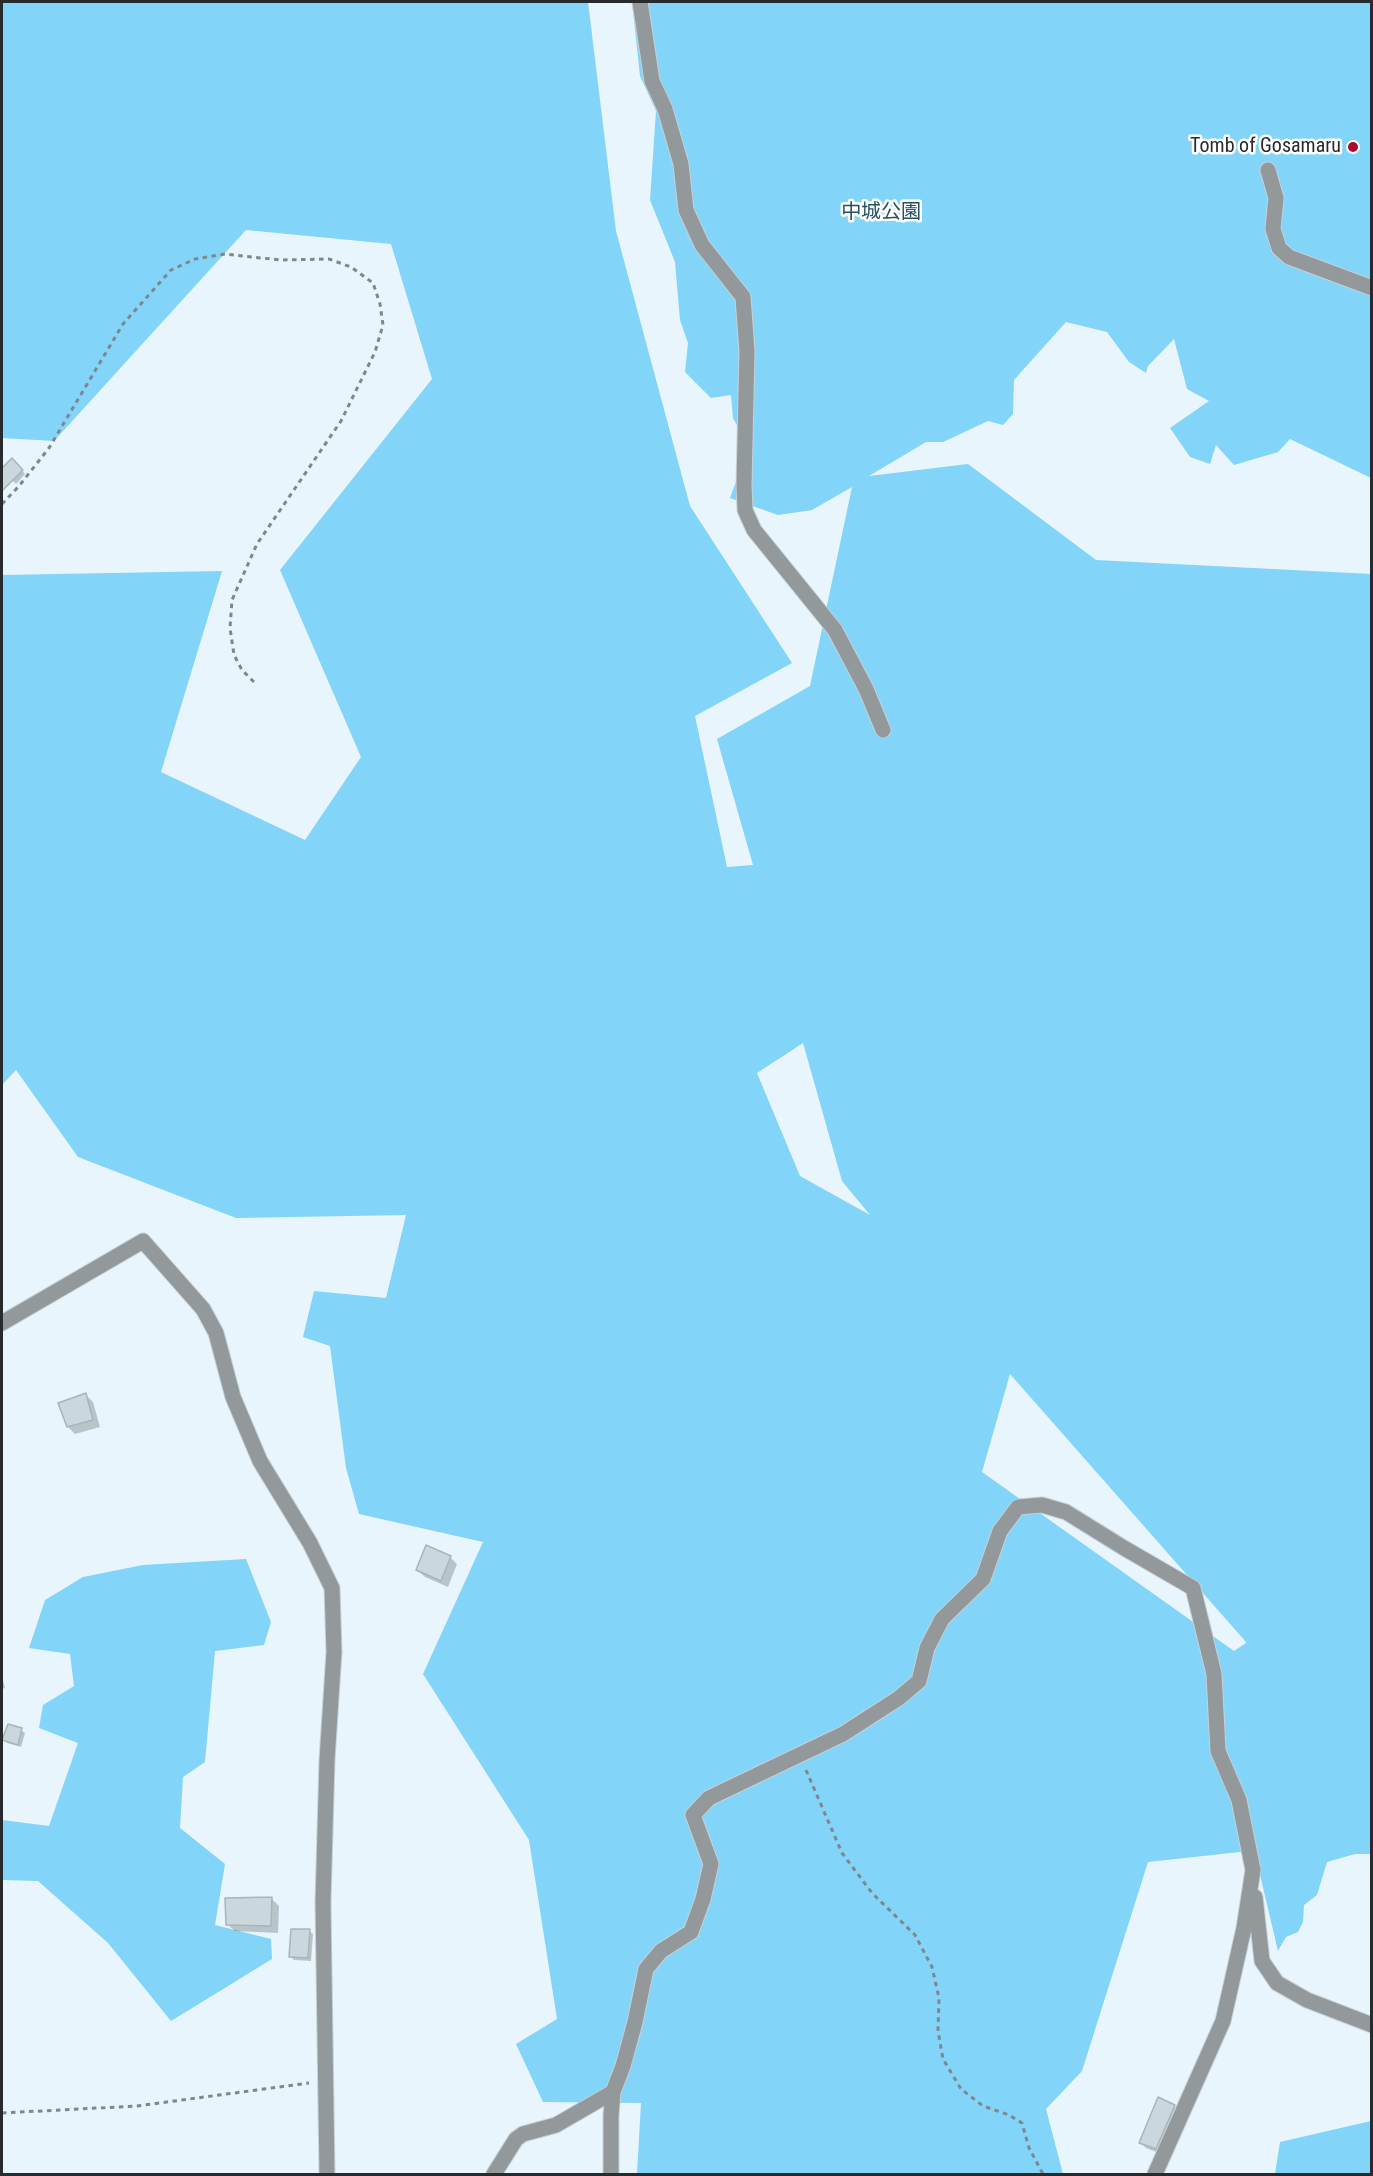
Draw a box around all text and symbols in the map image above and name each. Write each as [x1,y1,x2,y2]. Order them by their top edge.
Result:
place label: Tomb of Gosamaru [1190,135,1341,159]
marker: Tomb of Gosamaru [1346,140,1360,154]
park label: 中城公園 [841,201,921,225]

